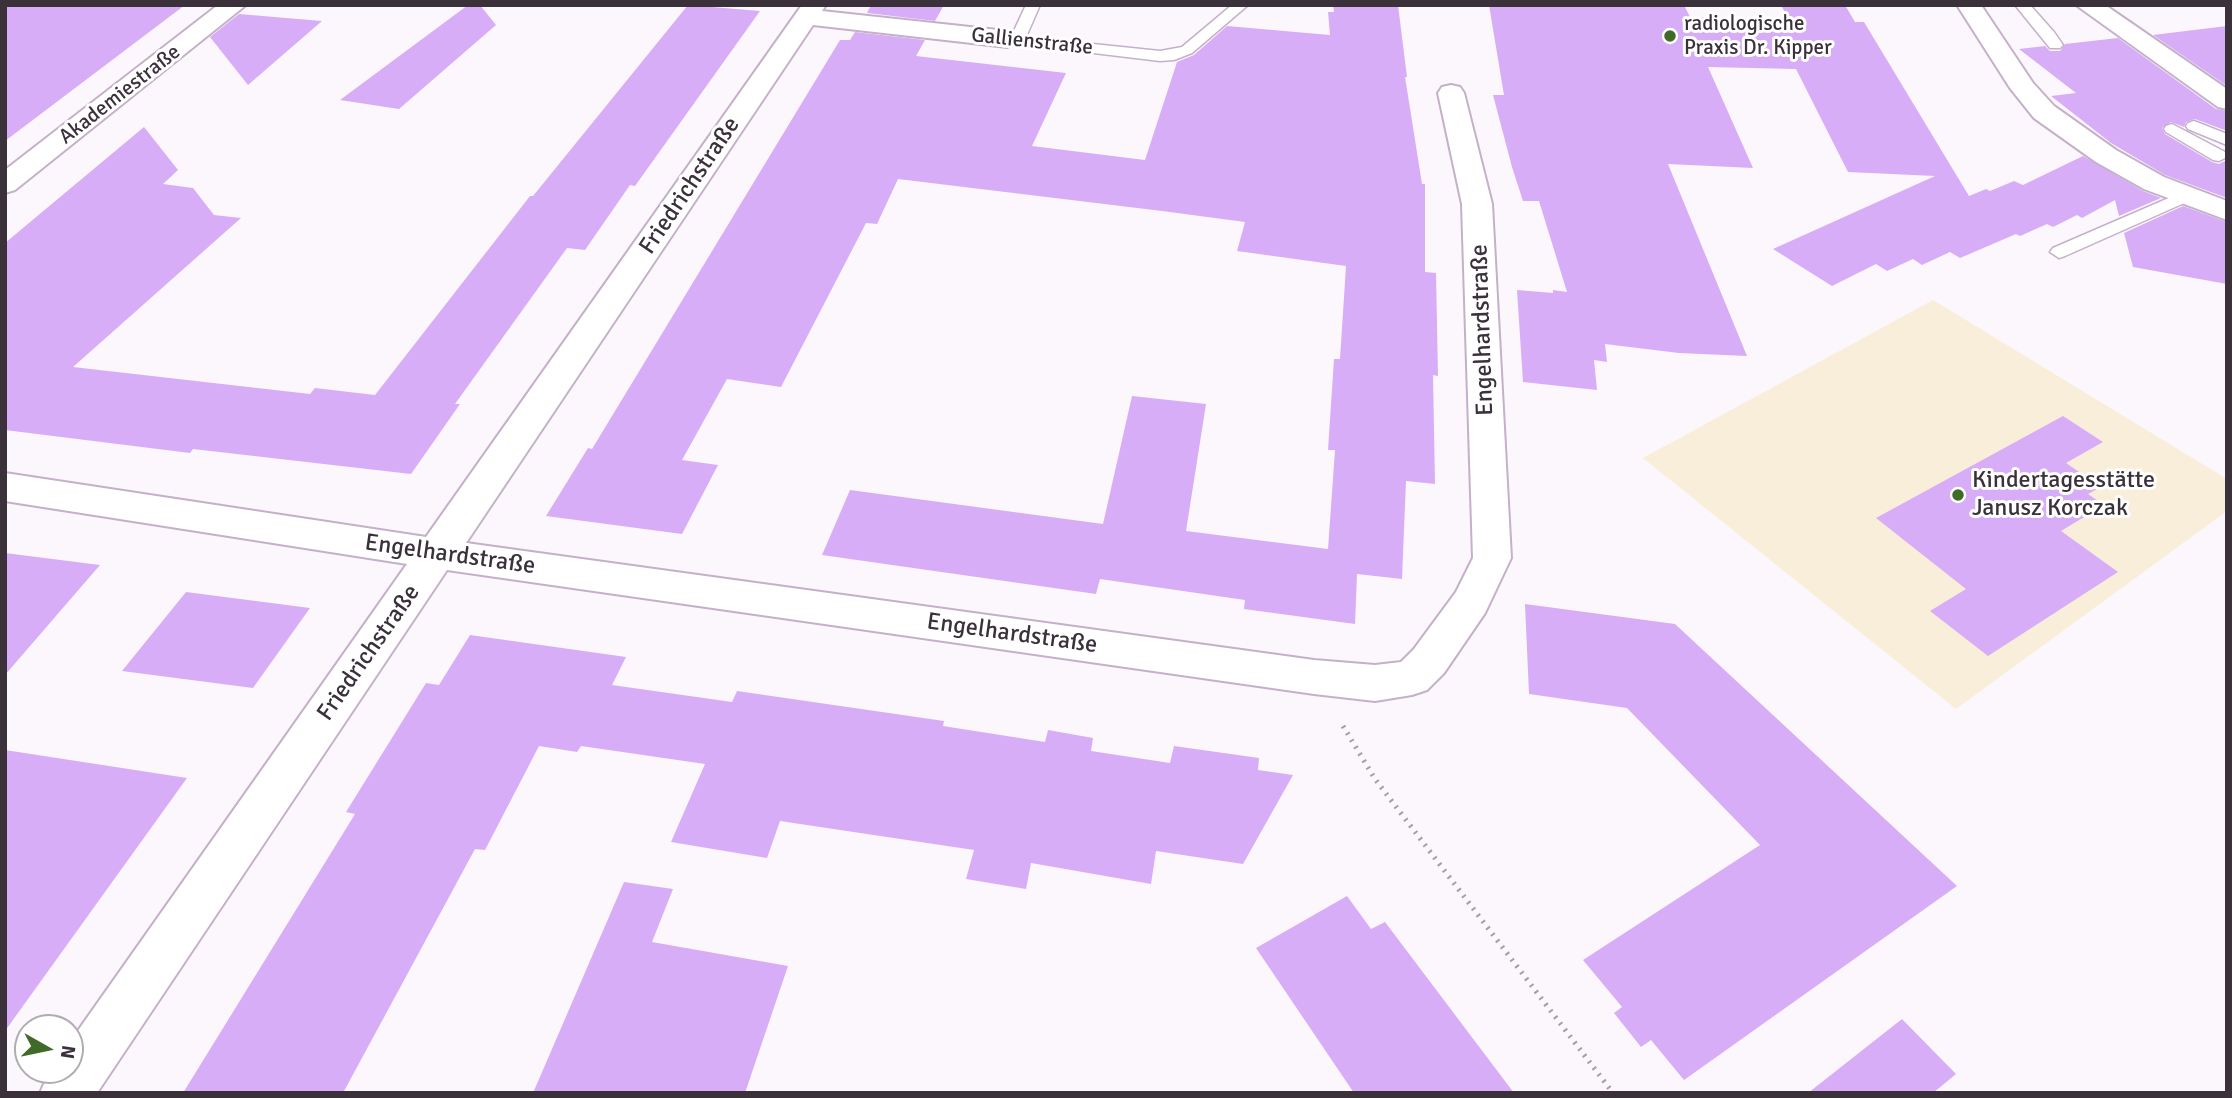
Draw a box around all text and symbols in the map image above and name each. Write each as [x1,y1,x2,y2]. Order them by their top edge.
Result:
place label: radiologische Praxis Dr. Kipper [1684,11,1832,61]
street label: Gallienstraße [970,23,1094,61]
marker: radiologische Praxis Dr. Kipper [1662,28,1678,44]
street label: Akademiestraße [54,40,186,150]
street label: Friedrichstraße [634,112,746,260]
street label: Engelhardstraße [1466,244,1500,416]
place label: Kindertagesstätte Janusz Korczak [1972,467,2155,523]
marker: Kindertagesstätte Janusz Korczak [1950,487,1966,503]
street label: Engelhardstraße [363,529,537,581]
street label: Friedrichstraße [311,579,427,727]
street label: Engelhardstraße [925,608,1099,660]
north arrow [14,1014,84,1084]
text: N [55,1044,81,1060]

